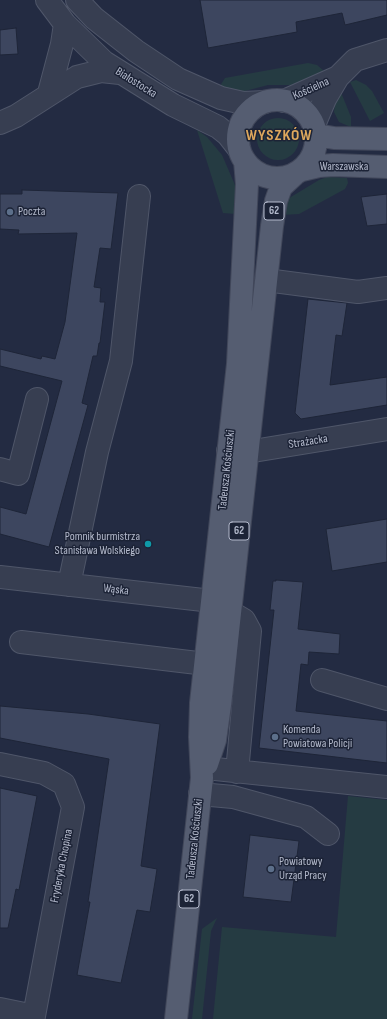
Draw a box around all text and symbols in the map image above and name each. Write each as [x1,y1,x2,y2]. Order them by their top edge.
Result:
street label: Białostocka [113,65,159,101]
street label: Kościelna [291,75,331,103]
district label: WYSZKÓW [246,126,312,146]
street label: Warszawska [320,160,368,174]
road number: 62 [264,202,284,220]
place label: Poczta [18,205,45,219]
marker: Poczta [5,207,15,217]
street label: Tadeusza Kościuszki [216,429,238,511]
street label: Strażacka [287,432,329,452]
road number: 62 [229,522,249,540]
place label: Pomnik burmistrza Stanisława Wolskiego [55,530,140,558]
marker: Pomnik burmistrza Stanisława Wolskiego [143,539,153,549]
street label: Wąska [102,581,130,599]
place label: Komenda Powiatowa Policji [283,723,352,751]
marker: Komenda Powiatowa Policji [270,732,280,742]
street label: Tadeusza Kościuszki [184,798,206,880]
street label: Fryderyka Chopina [48,828,76,904]
place label: Powiatowy Urząd Pracy [279,855,327,883]
marker: Powiatowy Urząd Pracy [266,864,276,874]
road number: 62 [179,890,199,908]

